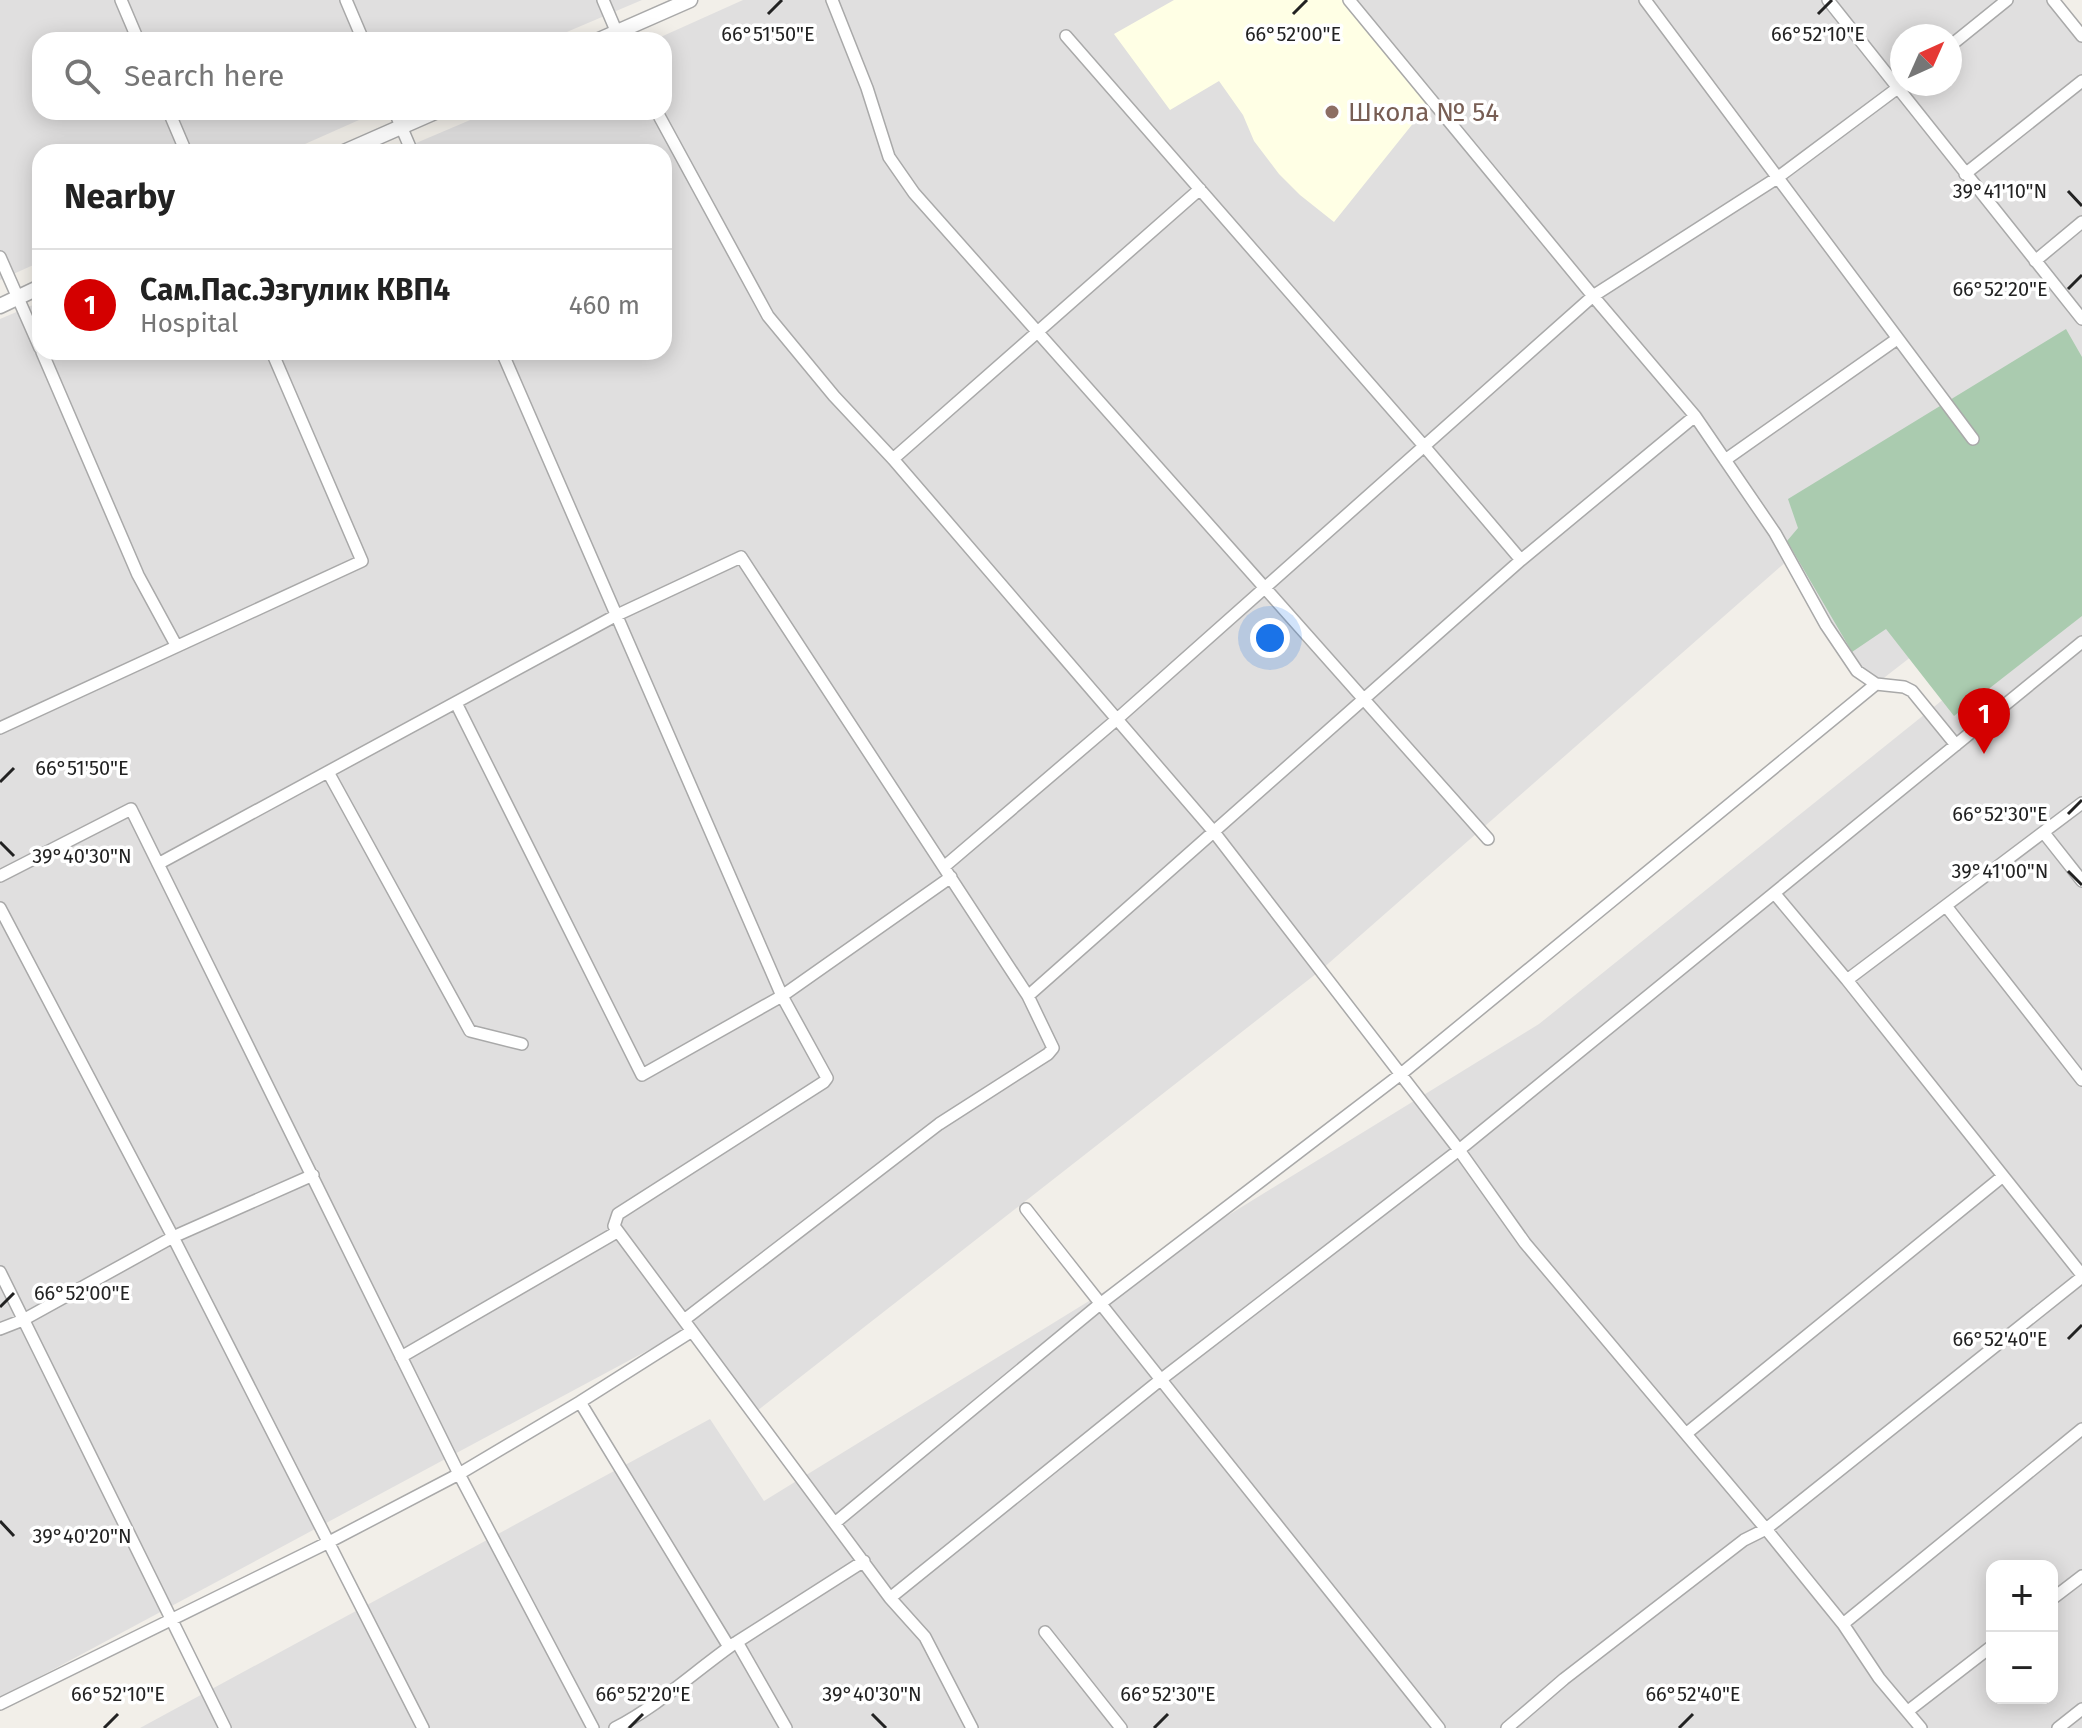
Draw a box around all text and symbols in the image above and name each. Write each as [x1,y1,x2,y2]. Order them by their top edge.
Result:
text: 66°51'50"E [721,22,815,46]
text: 66°52'00"E [1245,22,1341,46]
text: 66°52'10"E [1771,22,1865,46]
north arrow [1890,24,1962,96]
search box [32,32,672,120]
icon: search [60,54,104,98]
text: Search here [124,58,284,94]
place label: Школа № 54 [1348,97,1499,128]
marker: Школа № 54 [1323,103,1341,121]
text: Nearby [64,176,175,217]
text: 39°41'10"N [1953,179,2047,203]
text: Сам.Пас.Эзгулик КВП4 [140,272,450,308]
text: 66°52'20"E [1952,277,2048,301]
text: 1 [84,290,96,321]
text: 460 m [569,290,640,321]
text: Hospital [140,308,239,339]
your location [1250,618,1290,658]
pin: 1 [1958,688,2010,754]
text: 66°51'50"E [35,756,129,780]
text: 66°52'30"E [1952,802,2048,826]
text: 39°40'30"N [32,844,132,868]
text: 39°41'00"N [1952,859,2048,883]
text: 66°52'00"E [34,1281,130,1305]
text: 66°52'40"E [1952,1327,2048,1351]
text: 39°40'20"N [32,1524,132,1548]
map controls [1986,1560,2058,1704]
button: + [1986,1560,2058,1632]
button: − [1986,1632,2058,1704]
text: 66°52'10"E [71,1682,165,1706]
text: 66°52'20"E [595,1682,691,1706]
text: 39°40'30"N [822,1682,922,1706]
text: 66°52'30"E [1120,1682,1216,1706]
text: 66°52'40"E [1645,1682,1741,1706]

